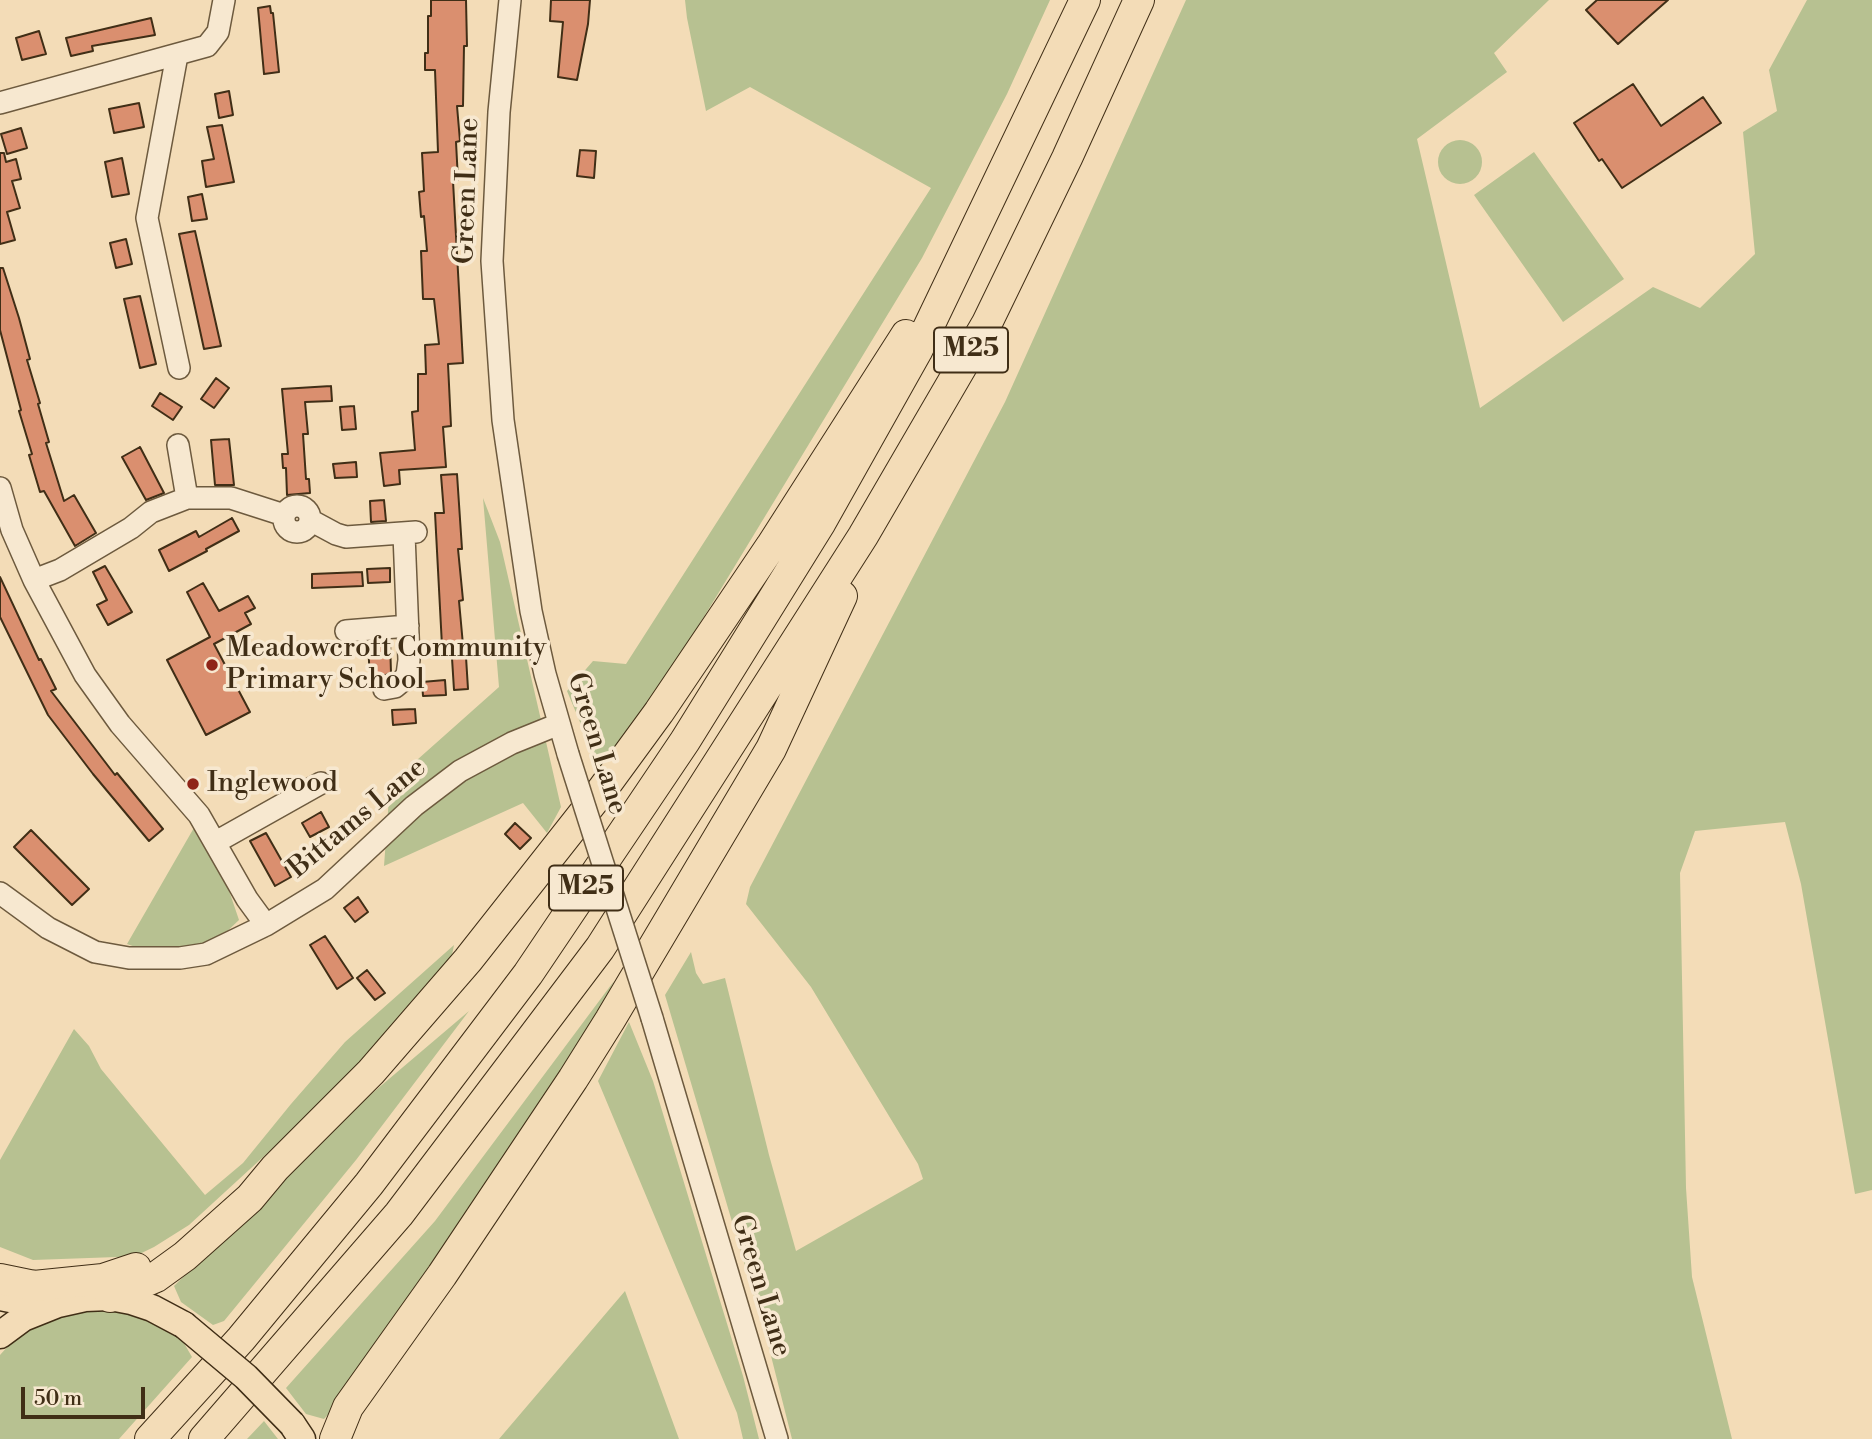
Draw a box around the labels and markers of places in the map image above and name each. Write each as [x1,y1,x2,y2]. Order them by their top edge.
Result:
place label: Meadowcroft Community Primary School [226,632,546,698]
marker: Meadowcroft Community Primary School [204,657,220,673]
place label: Inglewood [207,767,338,801]
marker: Inglewood [185,776,201,792]

